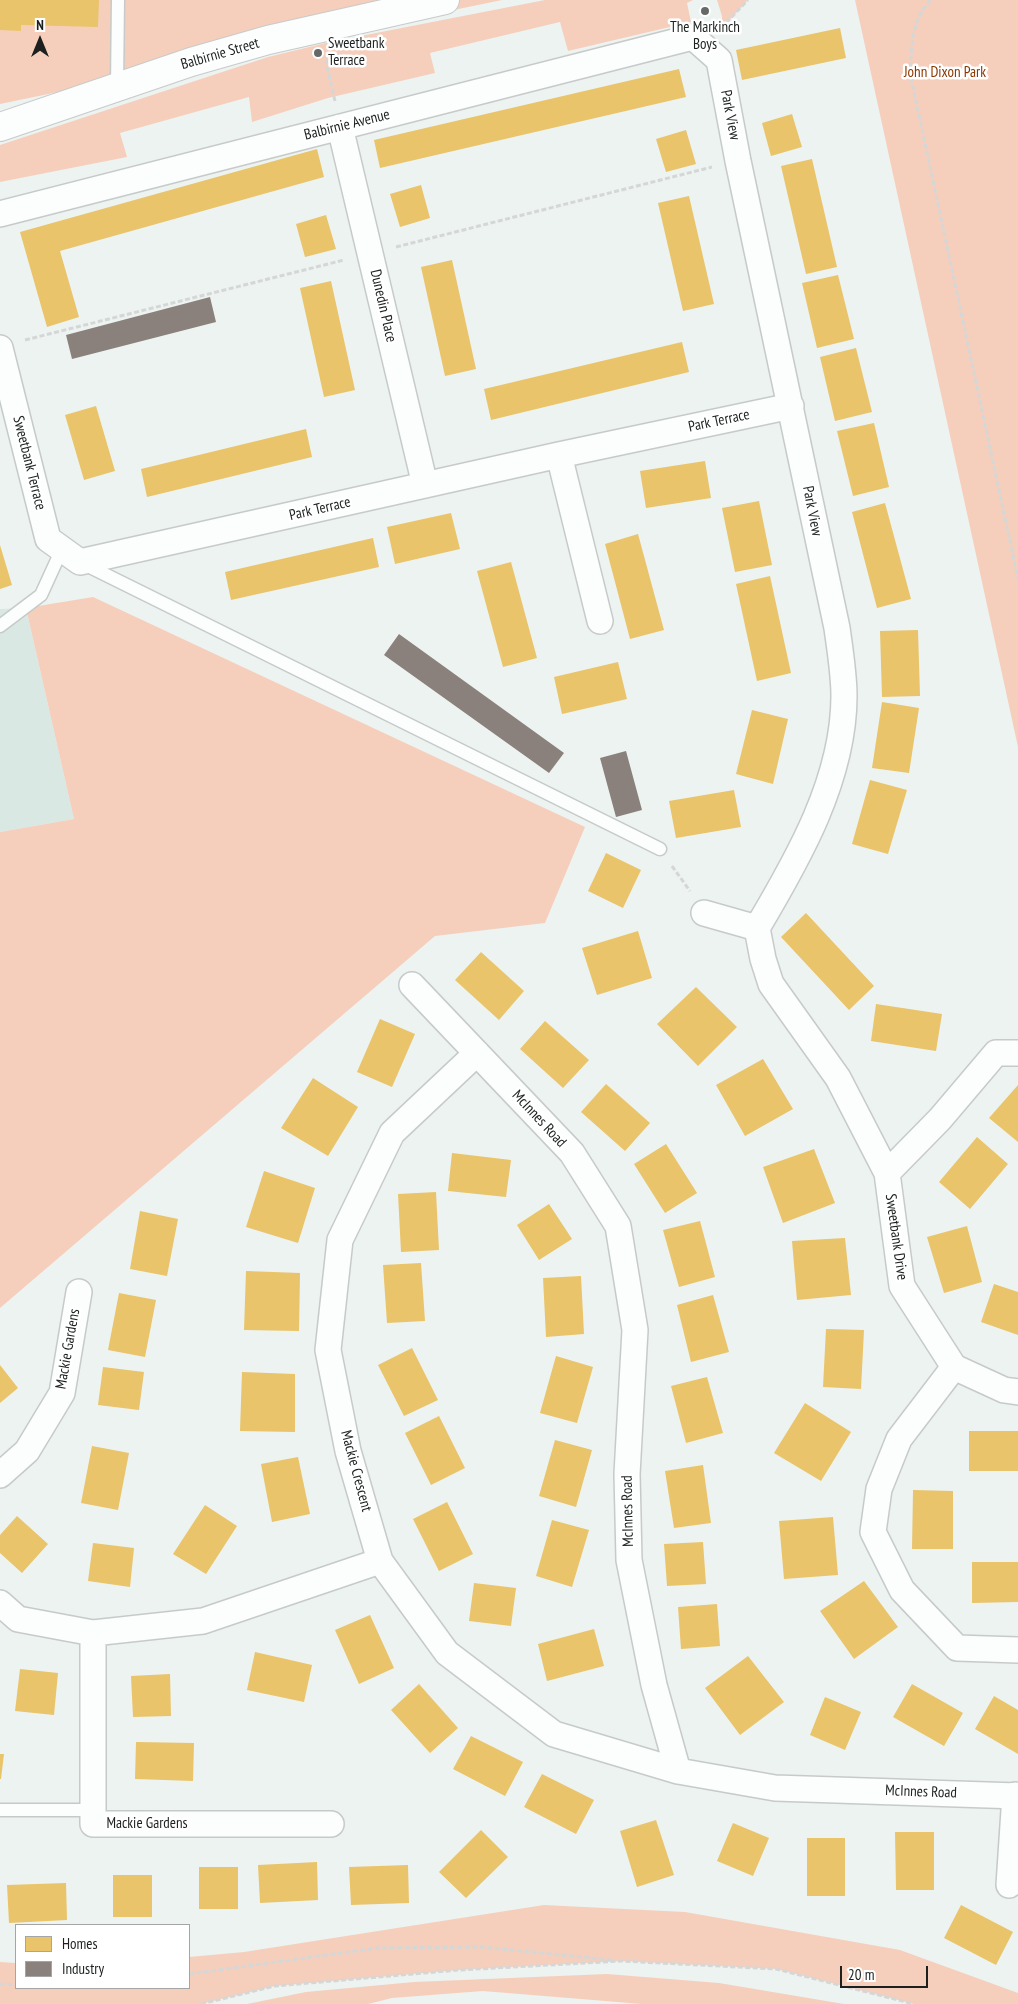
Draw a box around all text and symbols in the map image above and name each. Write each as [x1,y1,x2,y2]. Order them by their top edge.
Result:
marker: The Markinch Boys [699,5,711,17]
north arrow [15,15,65,65]
text: N [36,16,44,34]
place label: The Markinch Boys [670,19,740,54]
street label: Balbirnie Street [179,34,261,74]
place label: Sweetbank Terrace [328,35,384,70]
marker: Sweetbank Terrace [312,47,324,59]
park label: John Dixon Park [904,64,986,82]
street label: Park View [716,88,744,142]
street label: Balbirnie Avenue [302,106,392,144]
street label: Dunedin Place [366,268,400,344]
street label: Park Terrace [687,406,751,436]
street label: Sweetbank Terrace [9,414,49,512]
street label: Park View [798,484,826,538]
street label: Park Terrace [288,493,352,525]
street label: McInnes Road [508,1087,570,1151]
street label: Sweetbank Drive [881,1193,911,1281]
street label: Mackie Gardens [52,1307,84,1391]
street label: Mackie Crescent [337,1428,375,1514]
street label: McInnes Road [618,1475,638,1547]
street label: McInnes Road [885,1782,957,1802]
street label: Mackie Gardens [106,1815,188,1833]
legend [15,1924,190,1989]
text: Homes [62,1934,98,1953]
scale bar [843,1956,930,1988]
text: Industry [62,1959,104,1978]
text: 20 m [848,1965,874,1984]

